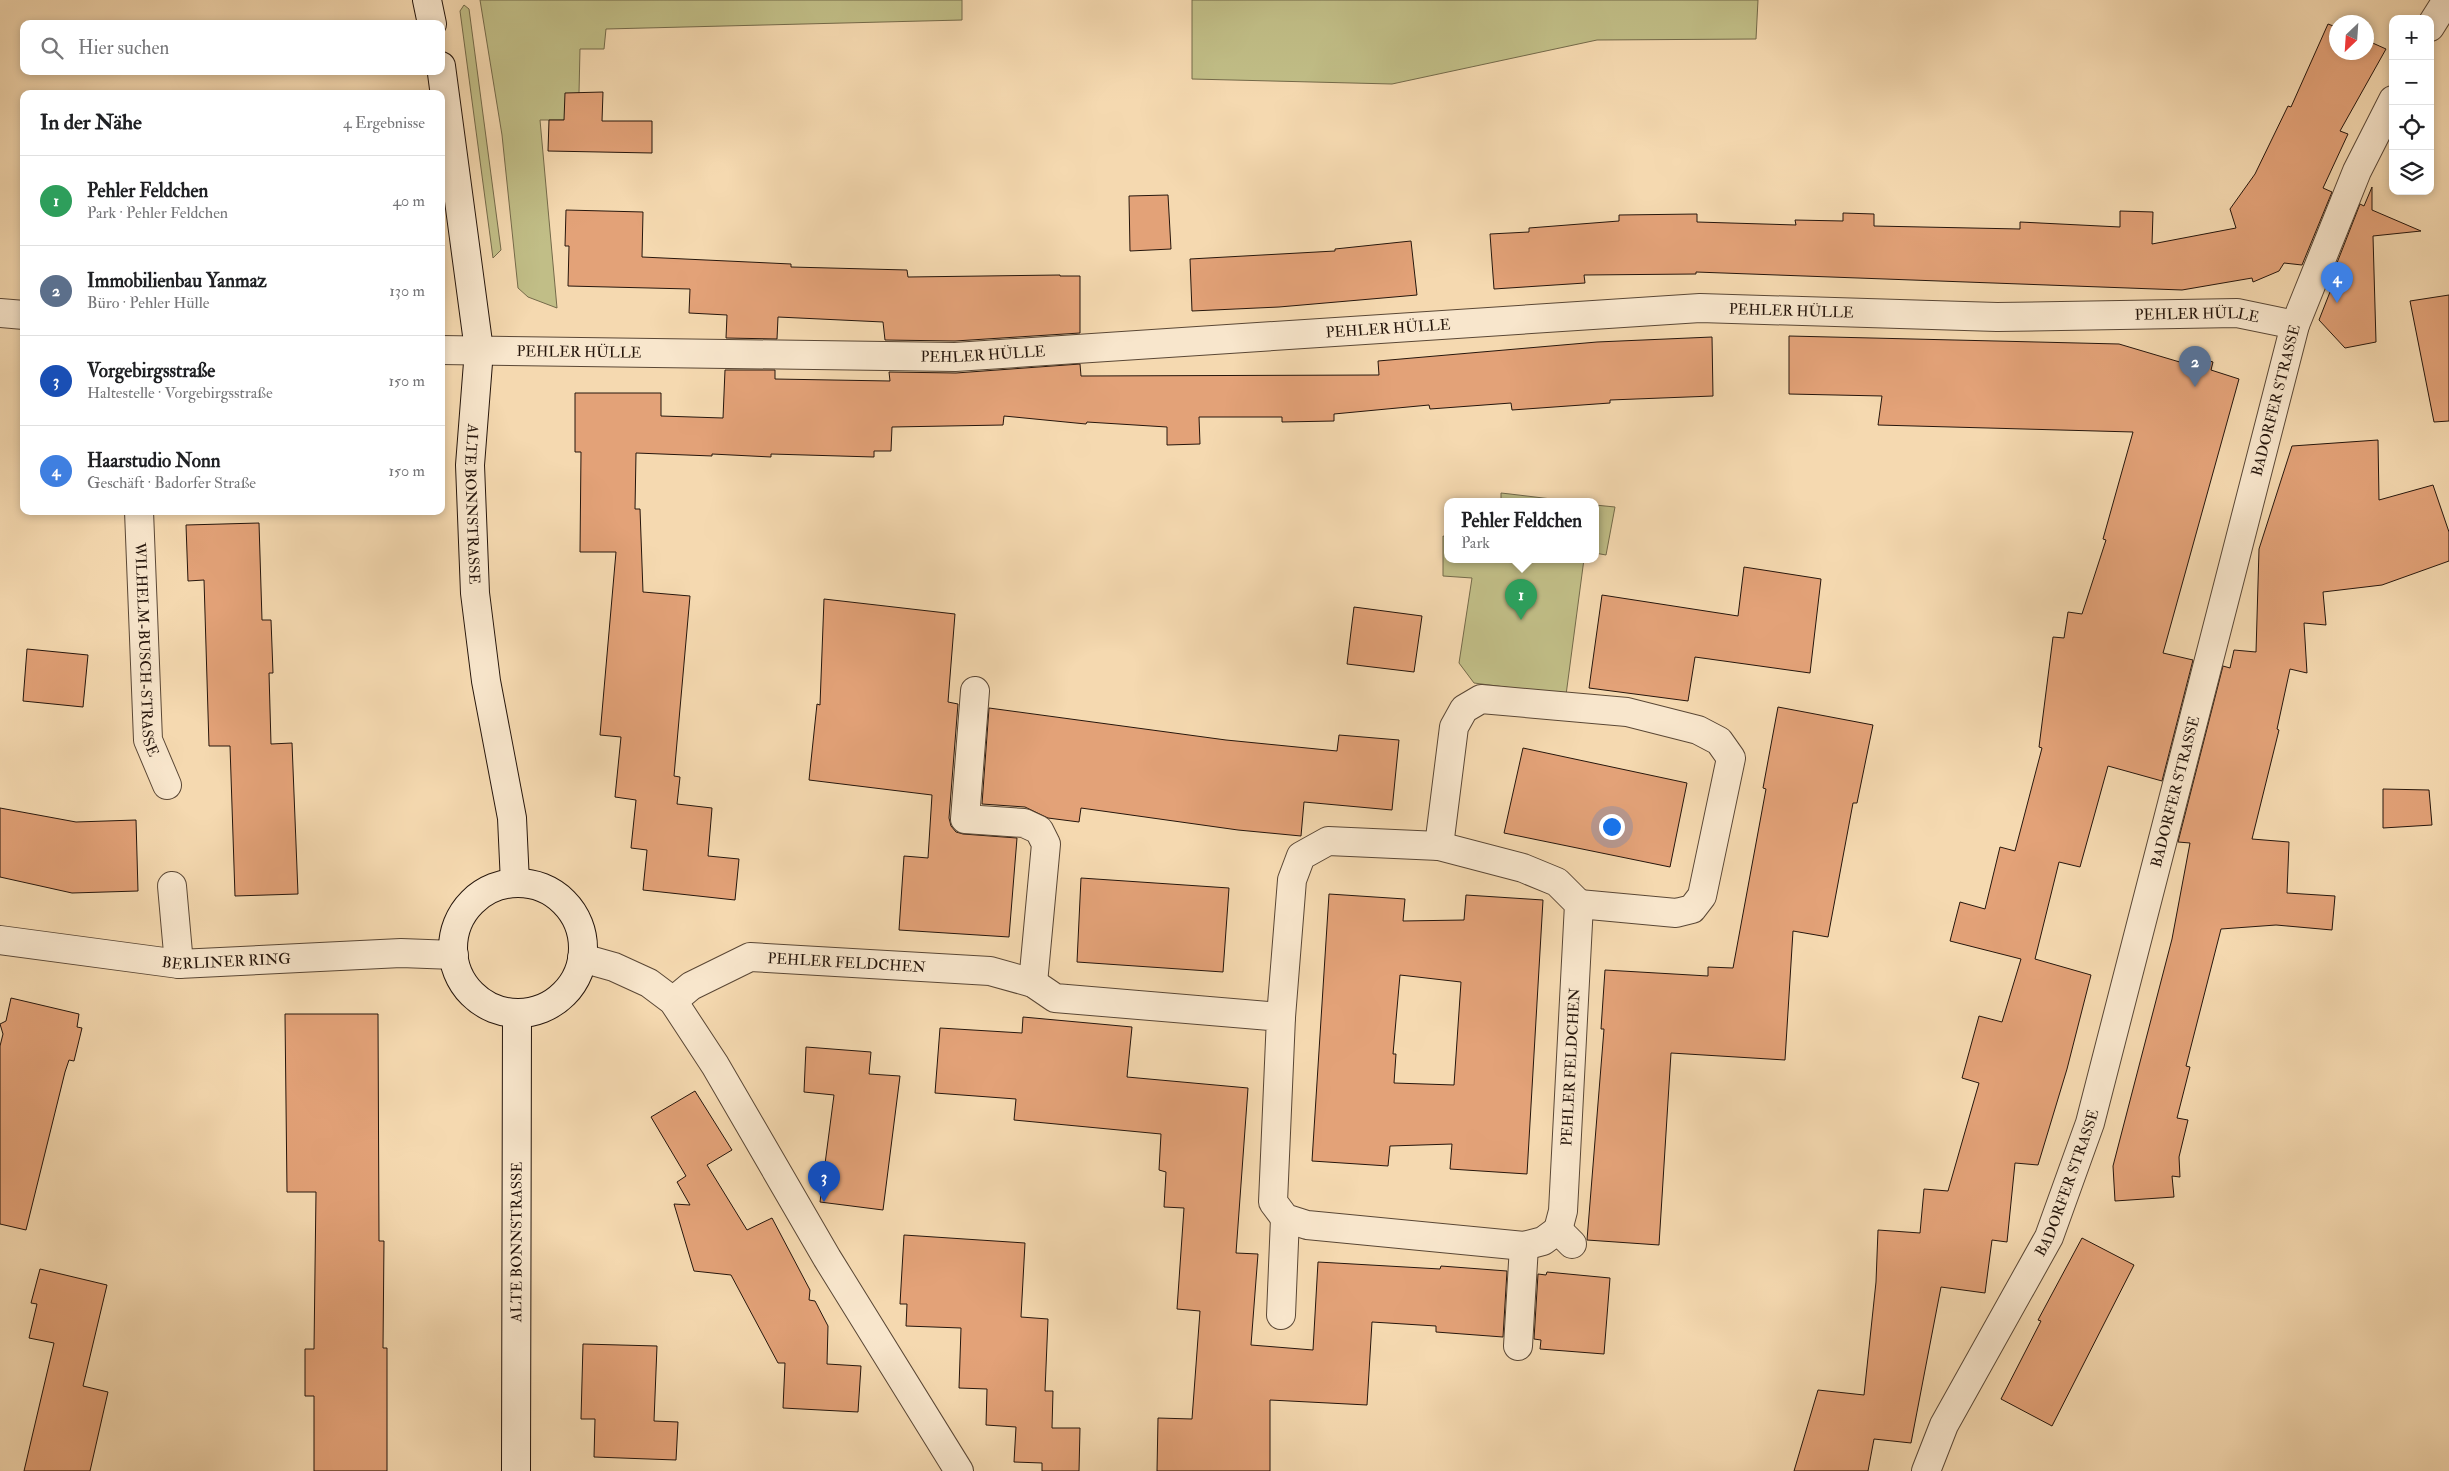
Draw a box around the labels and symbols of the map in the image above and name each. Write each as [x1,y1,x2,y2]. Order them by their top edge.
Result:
north arrow [2329,15,2374,60]
pin: 4 [2321,262,2353,303]
street label: PEHLER HÜLLE [1729,299,1854,322]
street label: PEHLER HÜLLE [2135,303,2261,327]
street label: PEHLER HÜLLE [1325,315,1451,342]
street label: BADORFER STRASSE [2247,322,2304,478]
street label: PEHLER HÜLLE [516,342,642,362]
street label: PEHLER HÜLLE [920,342,1046,367]
pin: 2 [2179,346,2211,387]
street label: ALTE BONNSTRASSE [460,422,484,585]
street label: WILHELM-BUSCH-STRASSE [131,541,163,760]
pin: 1 [1505,579,1537,620]
street label: BADORFER STRASSE [2147,714,2204,869]
your location [1599,814,1625,840]
street label: BERLINER RING [161,949,292,974]
street label: PEHLER FELDCHEN [767,949,927,977]
street label: PEHLER FELDCHEN [1557,987,1585,1147]
street label: BADORFER STRASSE [2031,1107,2103,1260]
pin: 3 [808,1161,840,1202]
street label: ALTE BONNSTRASSE [507,1162,526,1323]

